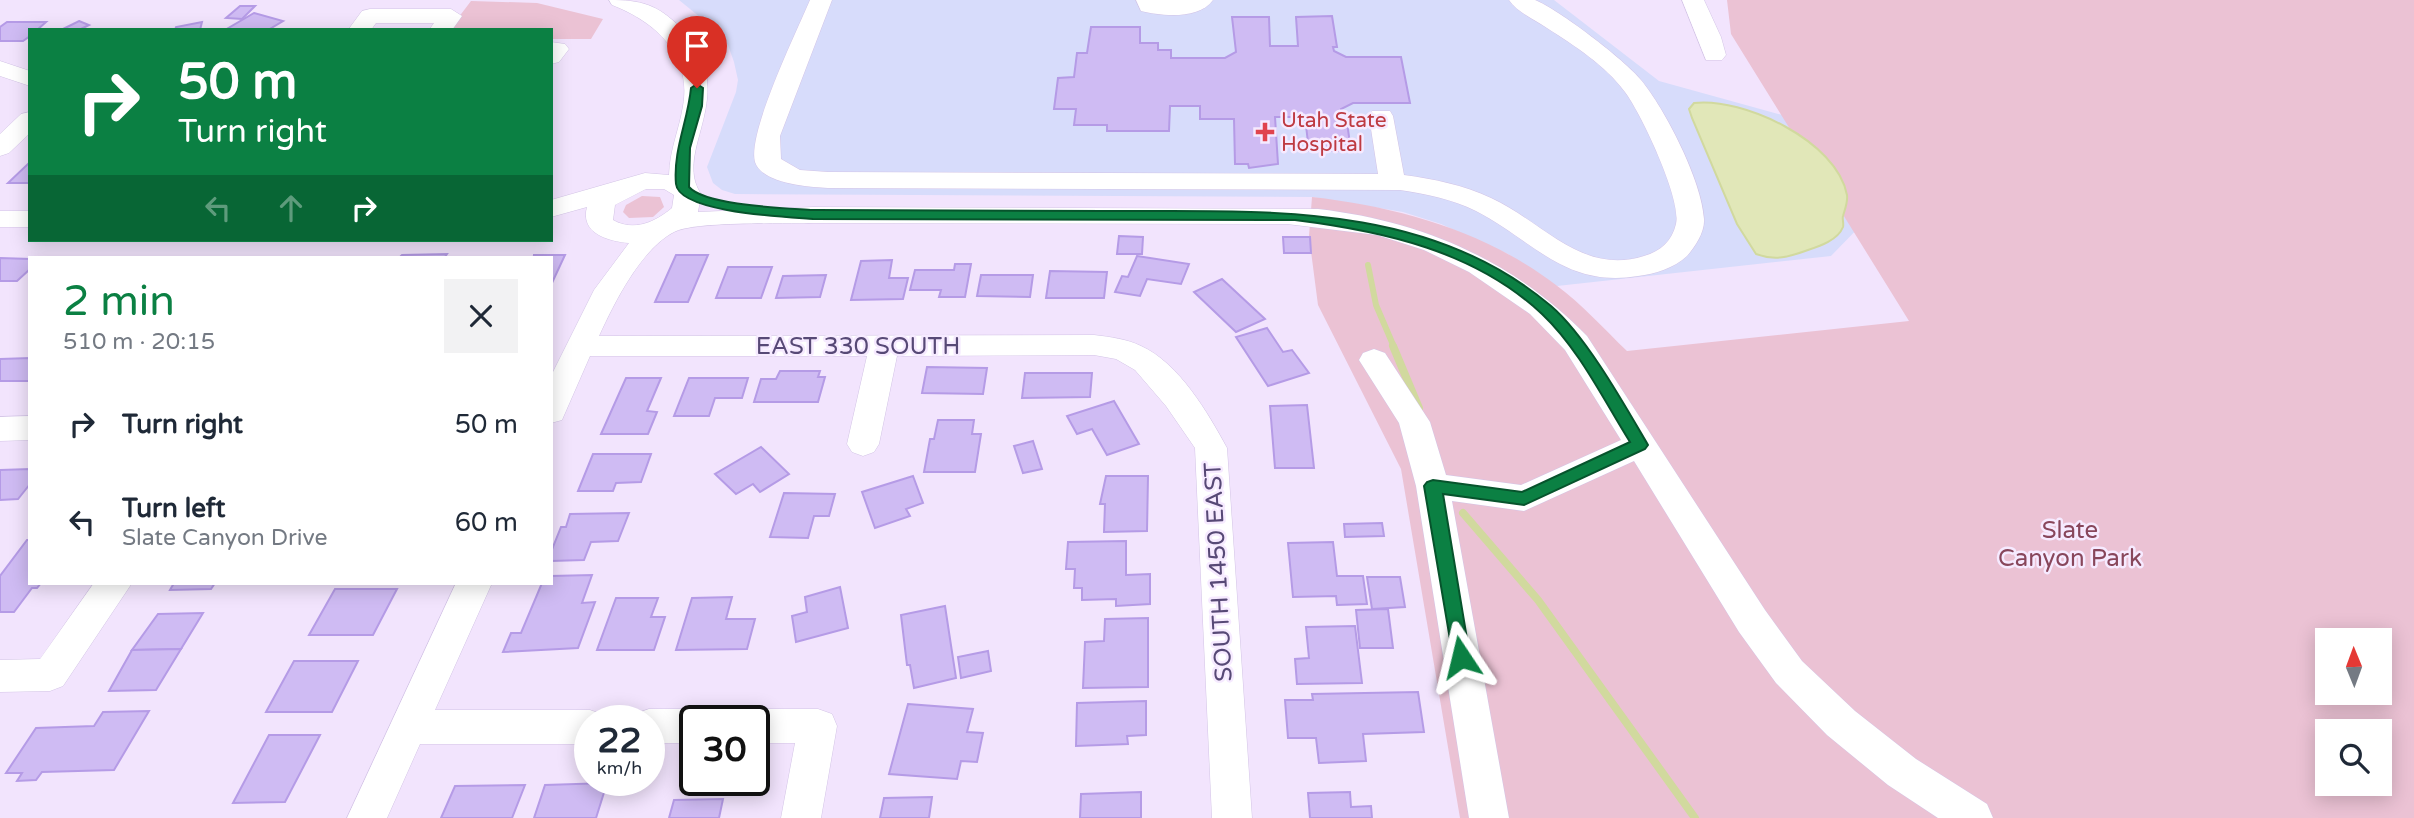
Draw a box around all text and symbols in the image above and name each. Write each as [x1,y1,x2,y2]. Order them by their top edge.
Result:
pin [667,16,727,88]
icon: arrive [678,27,716,65]
text: 50 m [178,53,297,112]
icon: right [63,56,154,147]
place label: Utah State Hospital [1281,108,1387,157]
text: Turn right [178,113,327,151]
marker: Utah State Hospital [1255,122,1275,142]
icon: left [199,189,237,227]
icon: ahead [272,189,310,227]
icon: right [345,189,383,227]
text: 2 min [63,276,175,327]
button: close [444,279,518,353]
text: 510 m · 20:15 [63,328,215,356]
street label: EAST 330 SOUTH [756,332,960,361]
icon: right [63,405,101,443]
text: Turn right [122,409,243,440]
text: 50 m [455,409,518,440]
street label: SOUTH 1450 EAST [1198,461,1239,682]
text: Turn left [122,493,225,524]
icon: left [63,503,101,541]
text: 60 m [455,507,518,538]
park label: Slate Canyon Park [1998,516,2142,573]
text: Slate Canyon Drive [122,524,328,552]
position arrow [1424,620,1498,694]
north arrow [2315,628,2392,705]
map controls [2315,628,2392,796]
speed limit sign: 30 [679,705,770,796]
button: search [2315,719,2392,796]
text: 22 [598,720,641,762]
text: km/h [597,757,642,779]

